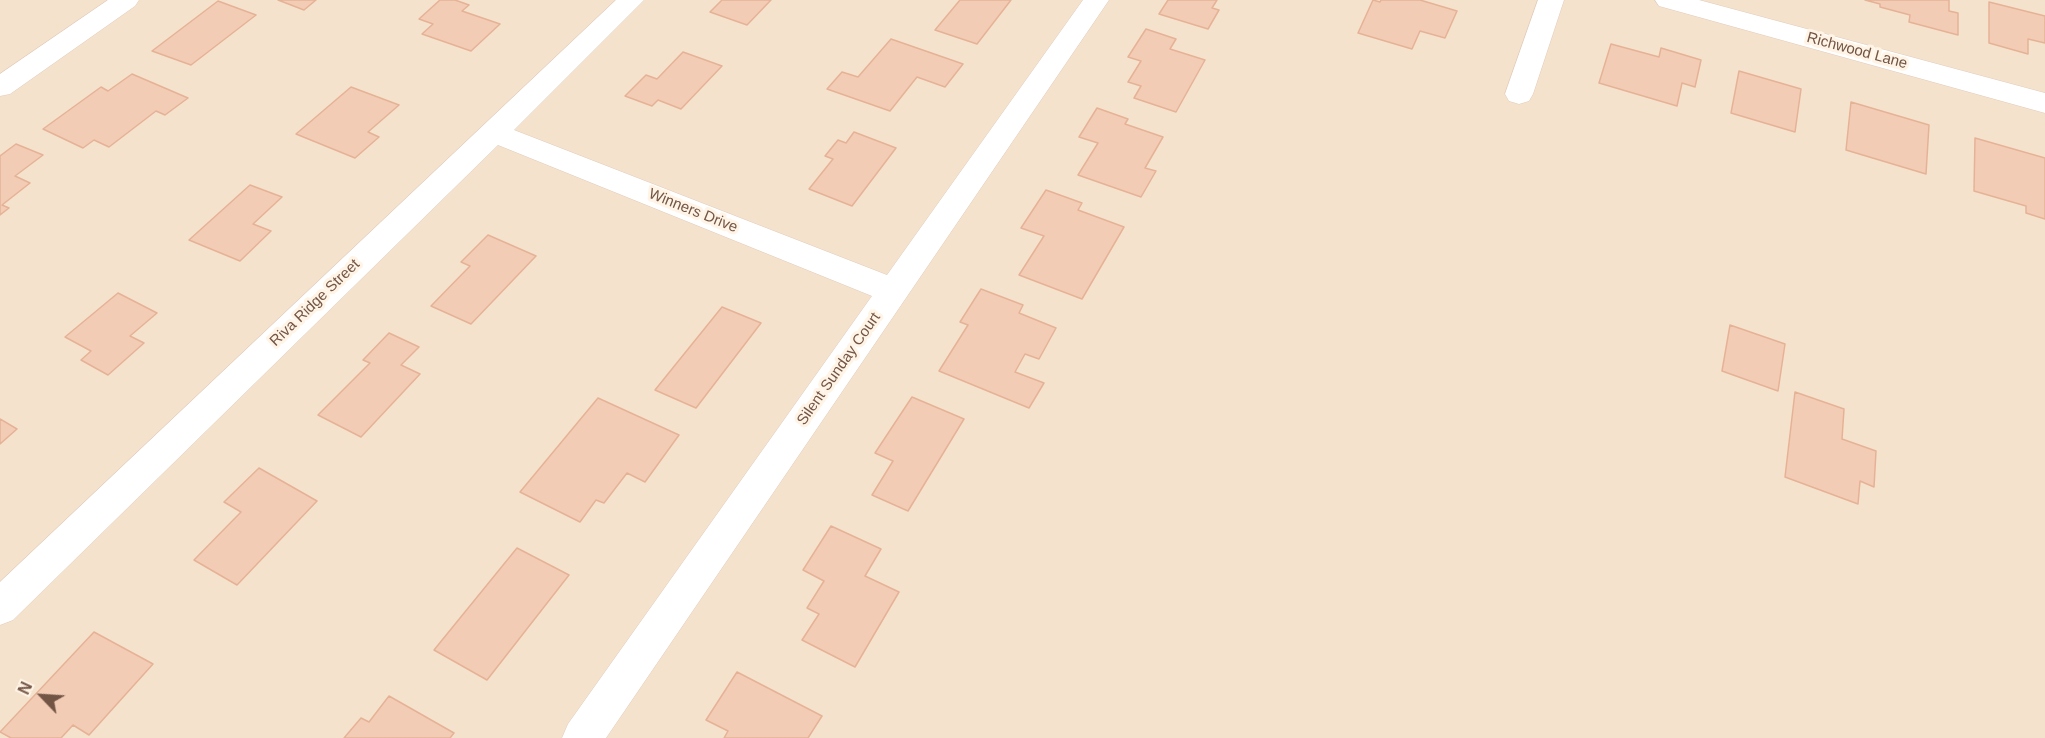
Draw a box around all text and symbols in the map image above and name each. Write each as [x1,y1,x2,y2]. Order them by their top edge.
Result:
street label: Richwood Lane [1805,29,1909,73]
street label: Winners Drive [646,185,740,237]
street label: Riva Ridge Street [266,256,364,350]
street label: Silent Sunday Court [793,309,885,429]
north arrow [12,666,72,726]
text: N [15,679,35,697]

